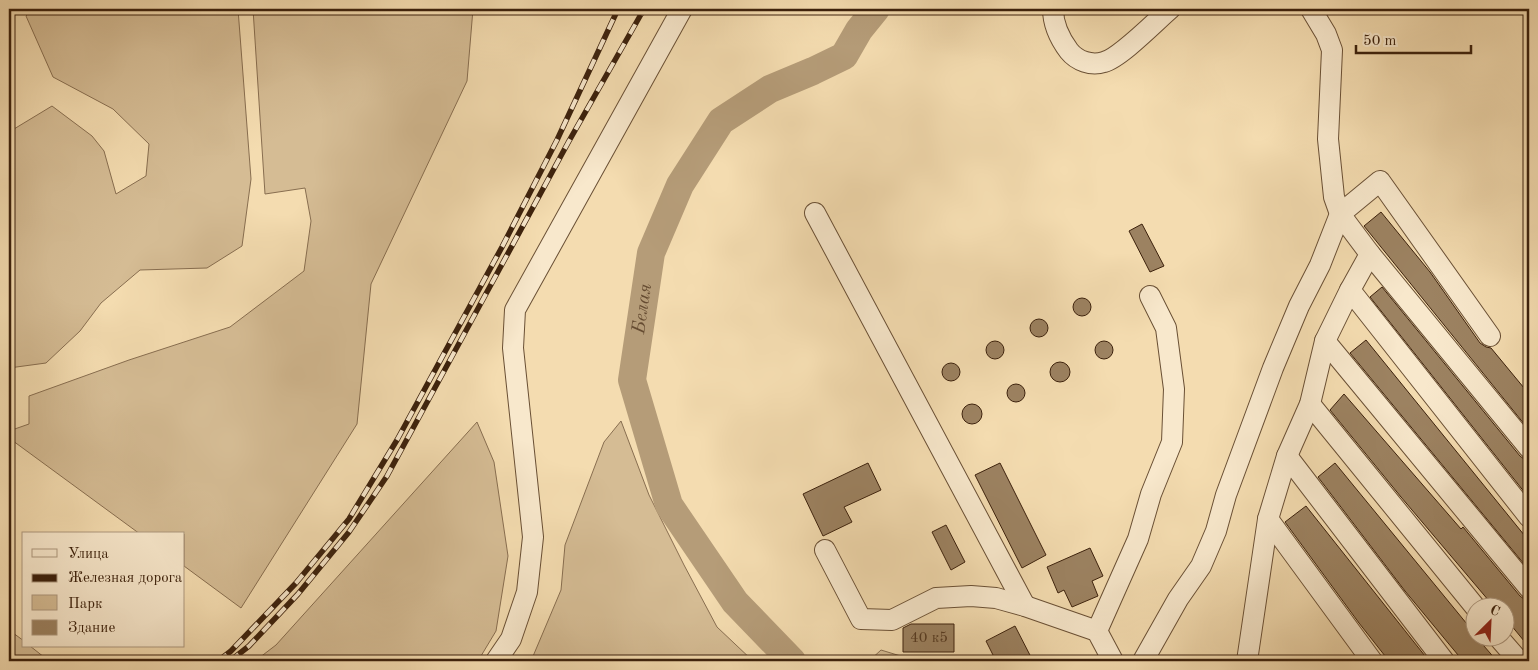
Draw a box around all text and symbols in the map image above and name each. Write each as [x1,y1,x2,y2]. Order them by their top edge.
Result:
scale bar [1356,22,1470,54]
text: 50 m [1363,34,1397,49]
water label: Белая [629,282,656,336]
legend [22,532,185,648]
text: Улица [68,547,109,562]
text: Железная дорога [68,571,183,586]
text: Парк [68,597,103,612]
north arrow [1466,598,1516,648]
text: С [1488,603,1502,619]
text: Здание [68,621,115,636]
house number: 40 к5 [910,631,948,646]

